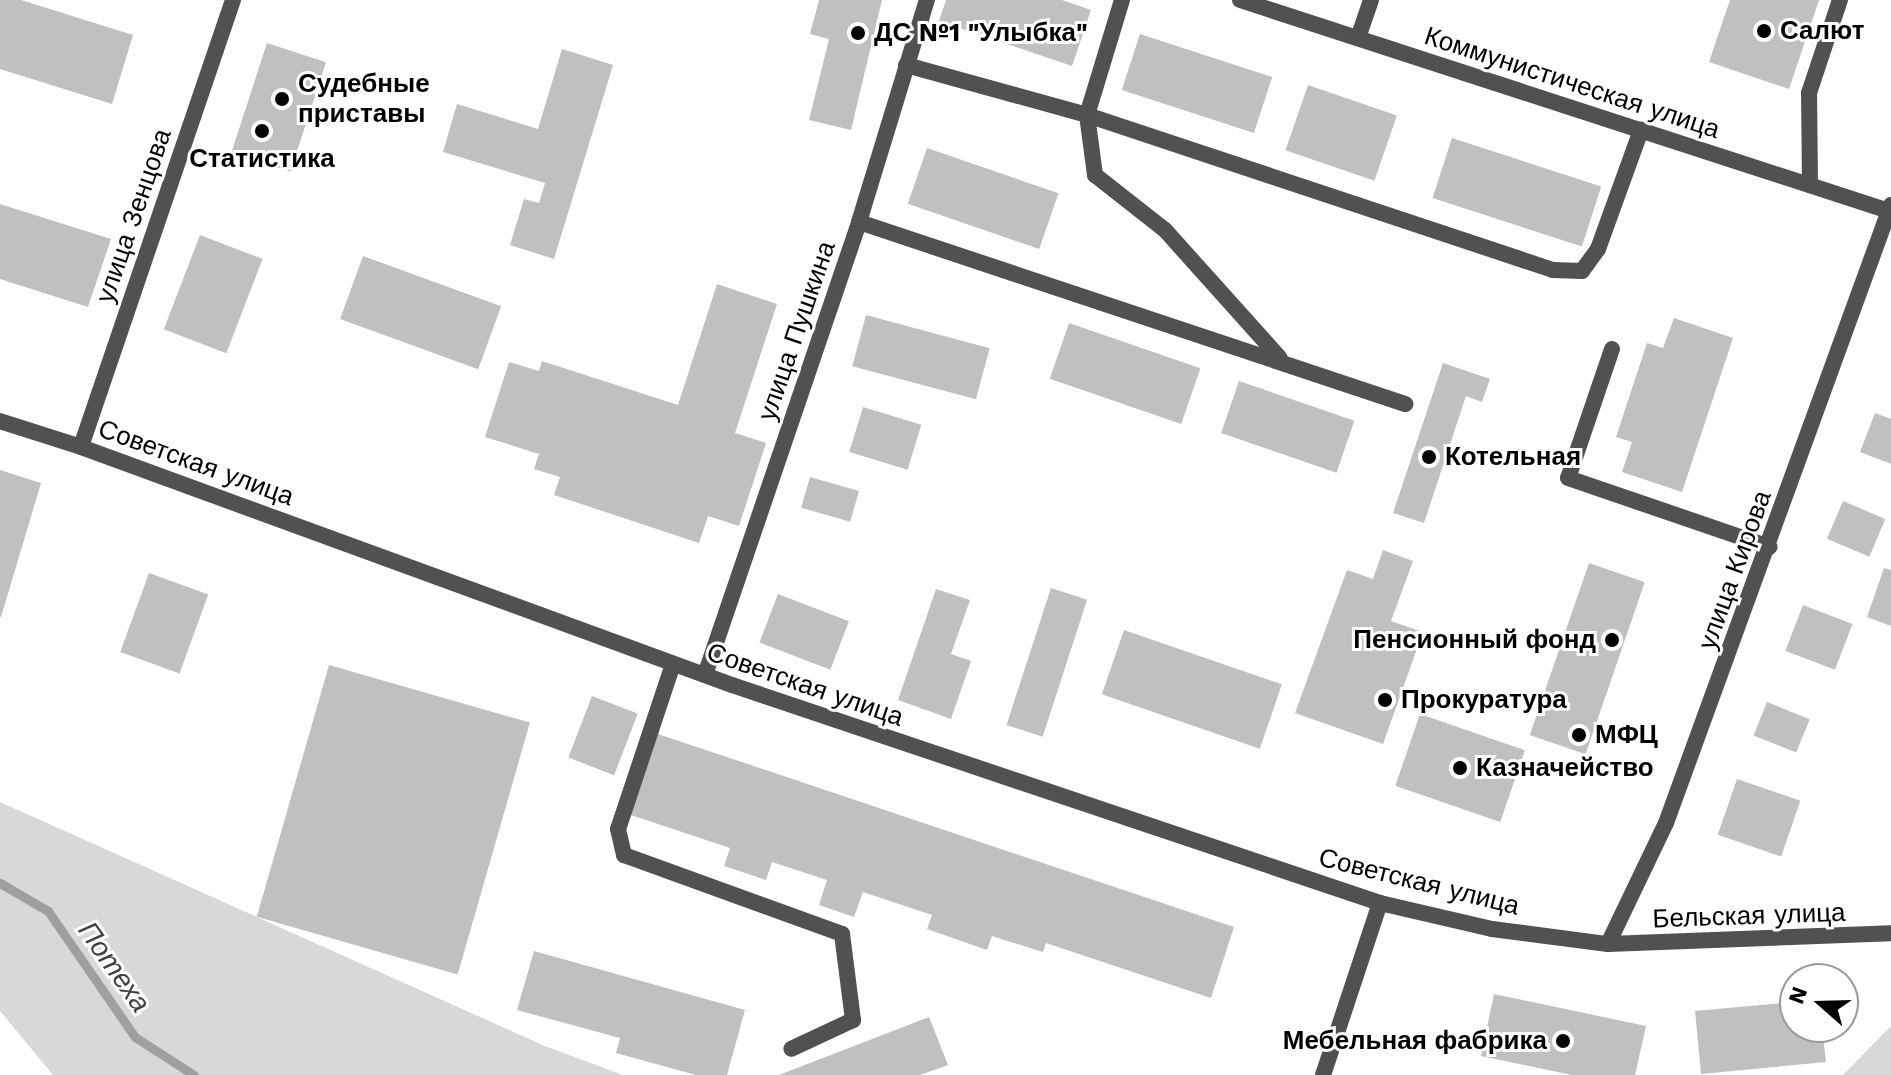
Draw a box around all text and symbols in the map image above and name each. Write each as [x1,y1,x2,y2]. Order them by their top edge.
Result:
place label: Салют [1780,15,1864,47]
place label: ДС №1 "Улыбка" [874,17,1088,49]
street label: Коммунистическая улица [1420,20,1724,146]
marker: Салют [1755,22,1773,40]
marker: ДС №1 "Улыбка" [849,24,867,42]
place label: Судебные приставы [298,68,430,130]
marker: Судебные приставы [273,90,291,108]
marker: Статистика [253,122,271,140]
street label: улица Зенцова [90,125,178,307]
place label: Статистика [189,143,335,175]
street label: улица Пушкина [752,237,842,425]
street label: Советская улица [94,413,298,513]
place label: Котельная [1445,441,1581,473]
marker: Котельная [1420,448,1438,466]
street label: улица Кирова [1692,486,1778,654]
place label: Пенсионный фонд [1353,624,1596,656]
marker: Пенсионный фонд [1603,631,1621,649]
street label: Советская улица [703,637,907,733]
place label: Прокуратура [1401,684,1567,716]
marker: Прокуратура [1376,691,1394,709]
place label: МФЦ [1595,719,1658,751]
marker: МФЦ [1570,726,1588,744]
place label: Казначейство [1476,752,1654,784]
marker: Казначейство [1451,759,1469,777]
street label: Советская улица [1315,842,1523,922]
street label: Бельская улица [1652,897,1846,935]
water label: Потеха [71,915,157,1019]
north arrow [1779,963,1859,1043]
text: N [1783,983,1812,1007]
place label: Мебельная фабрика [1283,1025,1547,1057]
marker: Мебельная фабрика [1554,1032,1572,1050]

